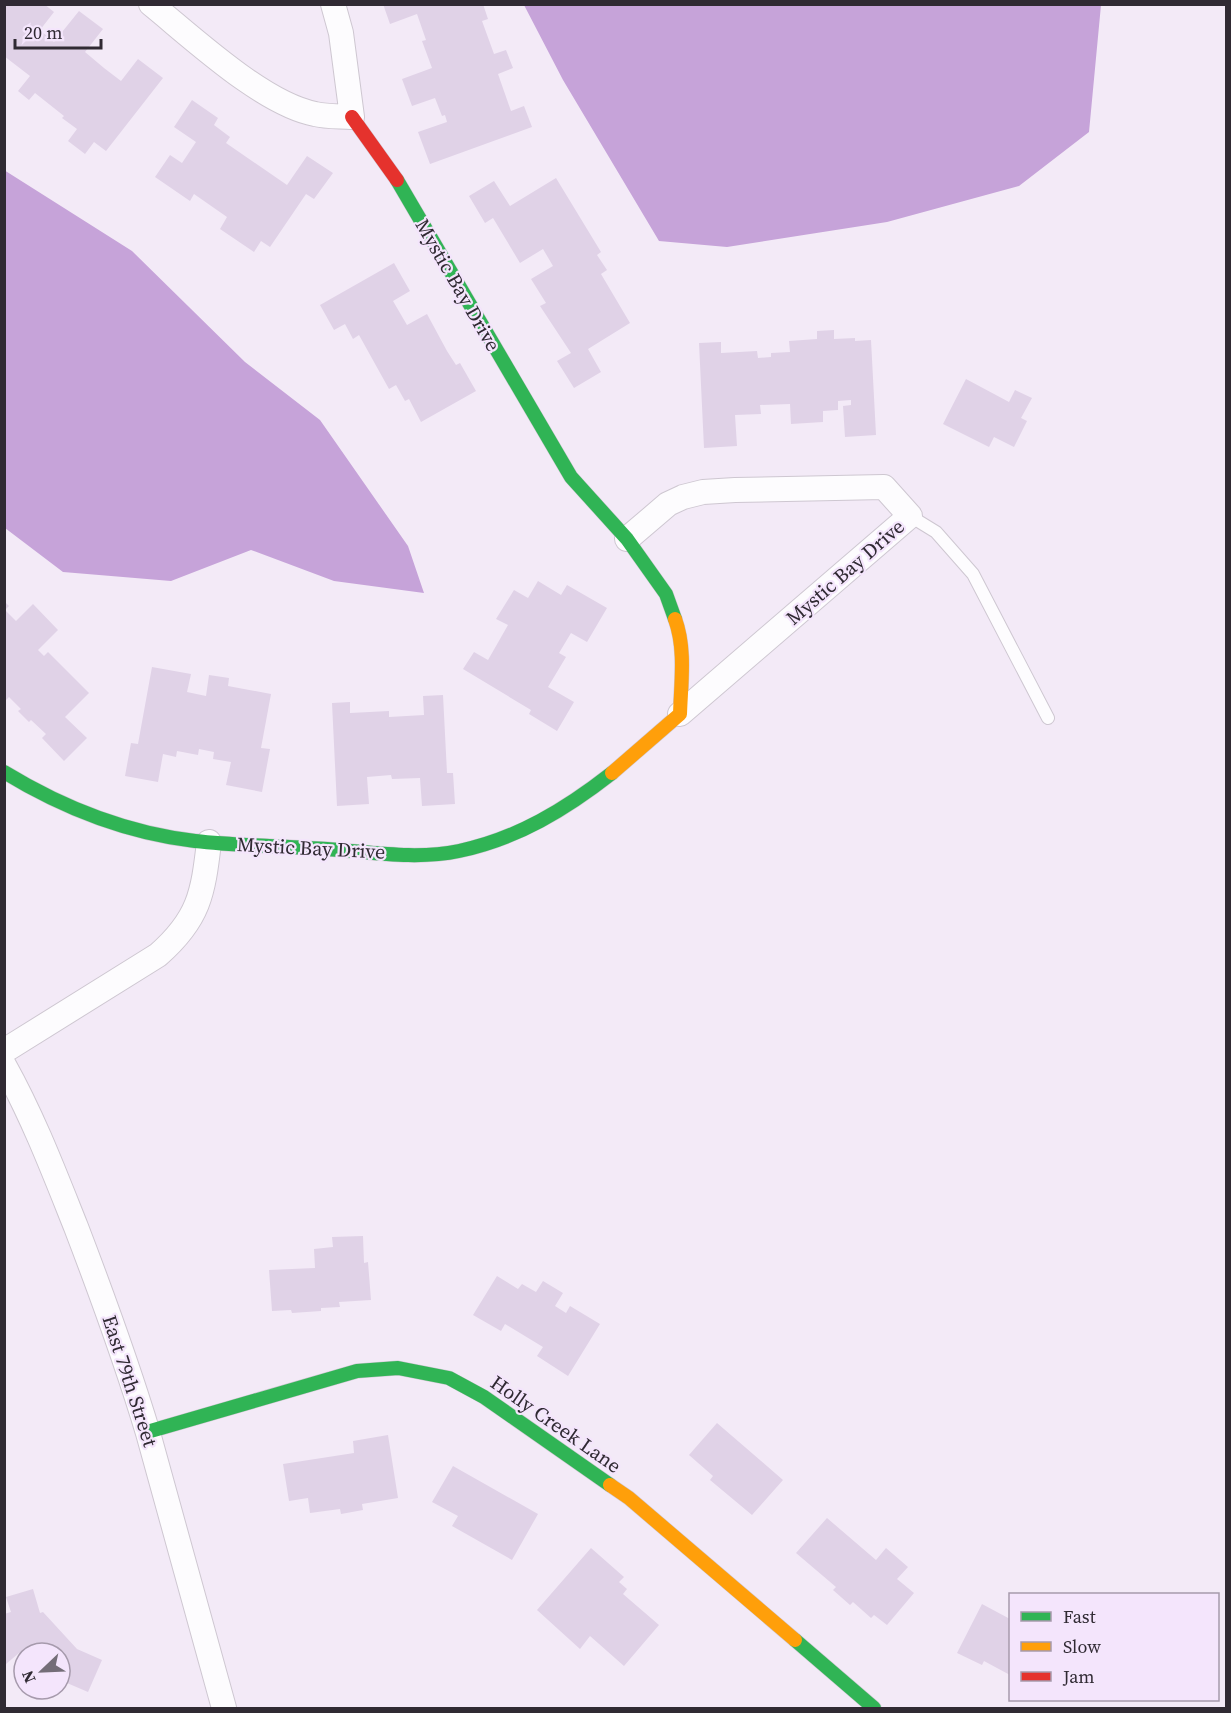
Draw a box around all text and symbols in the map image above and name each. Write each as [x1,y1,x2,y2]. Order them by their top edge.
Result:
scale bar [15,12,100,50]
text: 20 m [24,20,62,45]
street label: Mystic Bay Drive [409,214,507,356]
street label: Mystic Bay Drive [780,513,910,631]
street label: Mystic Bay Drive [236,830,386,866]
street label: East 79th Street [96,1312,165,1451]
street label: Holly Creek Lane [485,1368,627,1480]
legend [1009,1593,1219,1701]
text: Fast [1063,1604,1096,1629]
text: Slow [1063,1634,1101,1659]
north arrow [12,1641,72,1701]
text: Jam [1062,1664,1095,1689]
text: N [16,1667,41,1687]

